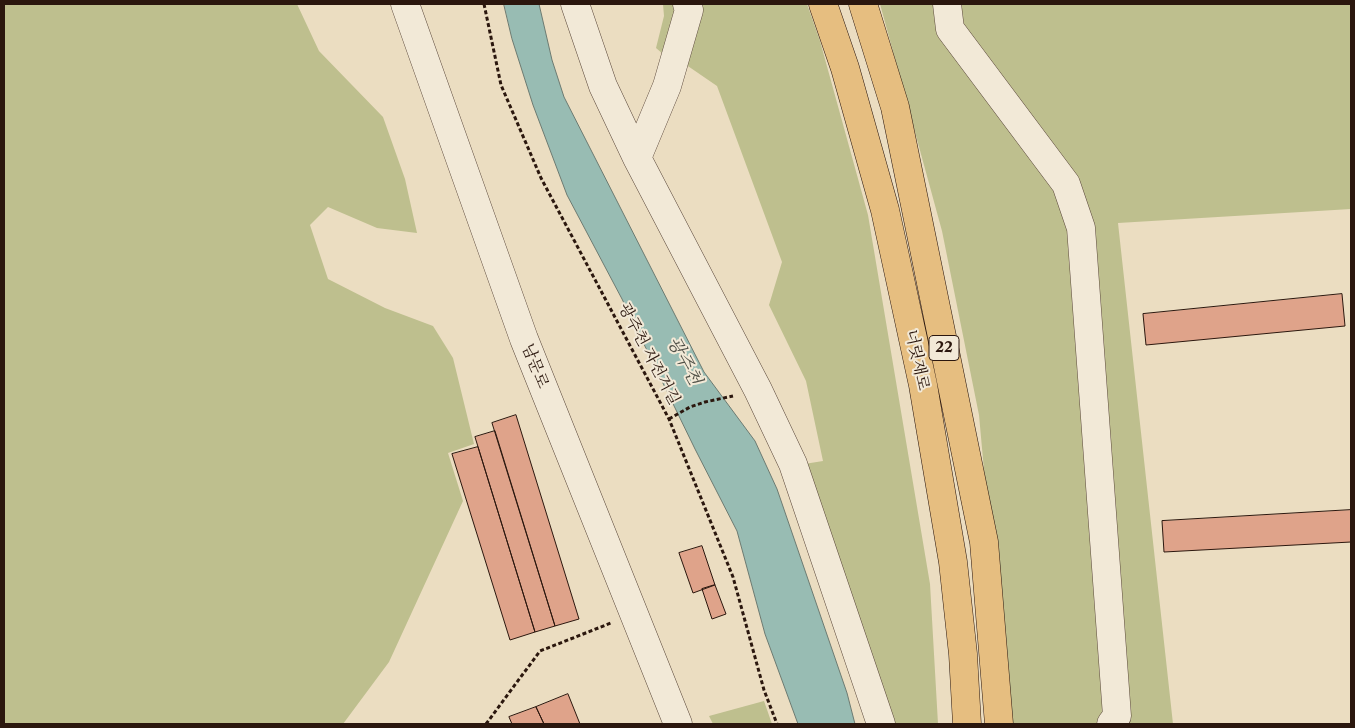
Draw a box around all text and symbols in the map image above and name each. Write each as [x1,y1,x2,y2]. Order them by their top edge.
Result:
street label: 광주천 자전거길 [614,300,684,408]
street label: 너릿재로 [901,328,933,392]
water label: 광주천 [662,333,706,389]
road number: 22 [929,336,959,360]
street label: 남문로 [517,341,553,391]

